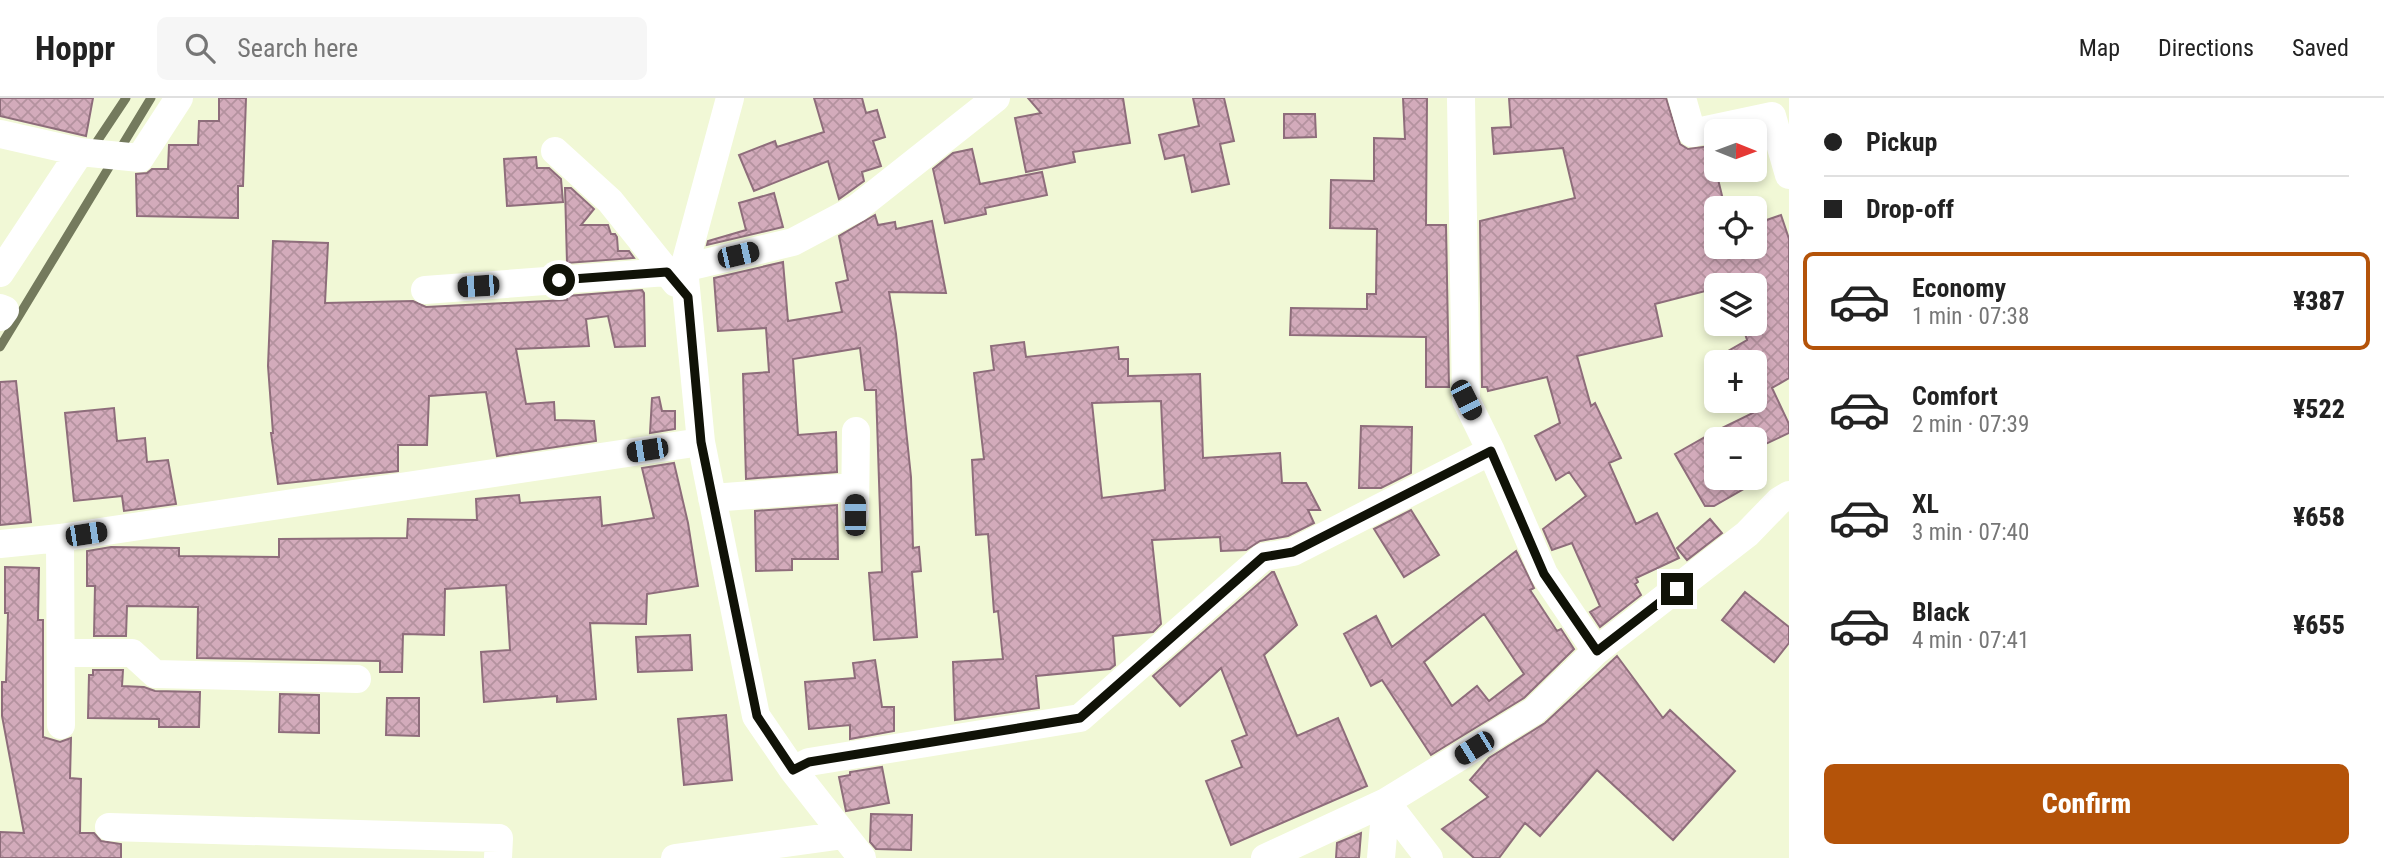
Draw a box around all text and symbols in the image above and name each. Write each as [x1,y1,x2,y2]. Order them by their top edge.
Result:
search box [157,17,647,80]
text: Hoppr [35,29,115,68]
icon: search [181,29,219,67]
text: Search here [237,33,358,63]
text: Map [2079,34,2120,62]
text: Directions [2158,34,2254,62]
text: Saved [2292,34,2349,62]
north arrow [1704,119,1768,182]
map controls [1704,119,1767,490]
text: Pickup [1866,127,1937,157]
text: Drop-off [1866,194,1954,224]
button: locate [1704,196,1767,259]
car [716,240,761,270]
route start [543,264,575,296]
icon: car [1828,270,1891,333]
button: layers [1704,273,1767,336]
text: Economy [1912,273,2006,303]
car [457,274,500,298]
text: ¥387 [2293,286,2345,316]
text: 1 min · 07:38 [1912,303,2029,330]
button: + [1704,350,1767,413]
car [1448,377,1485,423]
icon: car [1828,378,1891,441]
text: Comfort [1912,381,1998,411]
text: ¥522 [2293,394,2345,424]
text: 2 min · 07:39 [1912,411,2029,438]
button: − [1704,427,1767,490]
car [625,436,670,464]
icon: car [1828,486,1891,549]
text: XL [1912,489,1939,519]
car [845,494,866,536]
text: ¥658 [2293,502,2345,532]
text: 3 min · 07:40 [1912,519,2029,546]
car [64,520,109,548]
route end [1661,573,1693,605]
icon: car [1828,594,1891,657]
text: Black [1912,597,1970,627]
text: ¥655 [2293,610,2345,640]
text: 4 min · 07:41 [1912,627,2029,654]
car [1451,728,1498,768]
button: Confirm [1824,764,2349,844]

